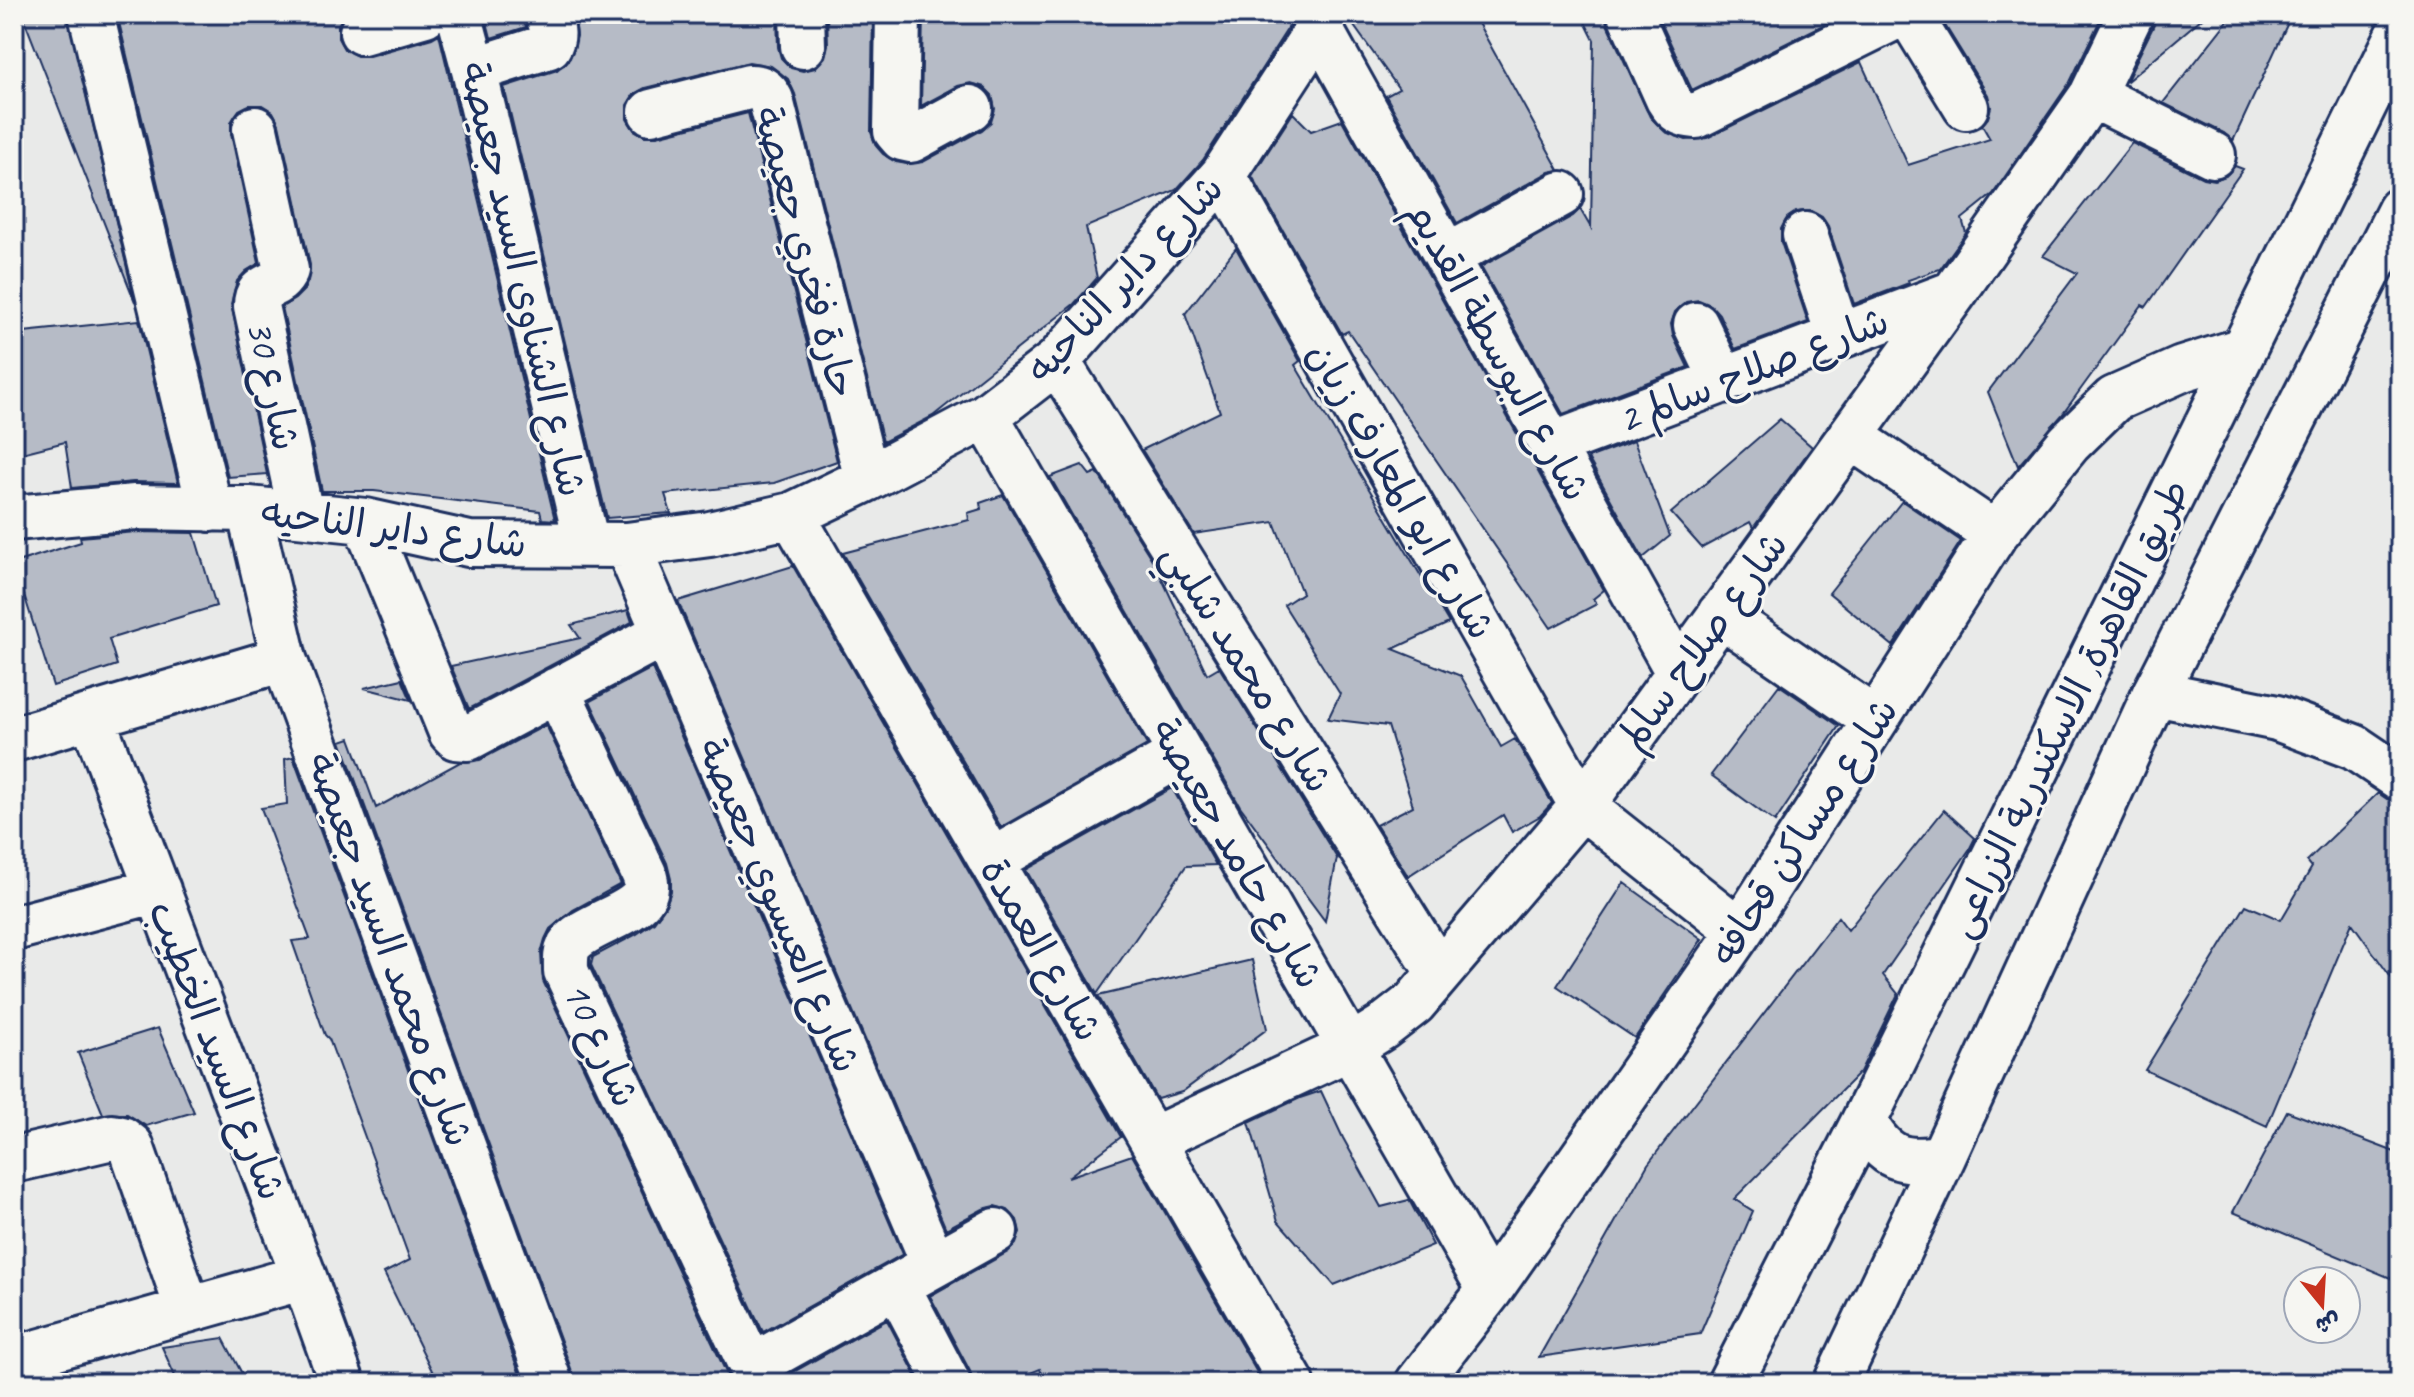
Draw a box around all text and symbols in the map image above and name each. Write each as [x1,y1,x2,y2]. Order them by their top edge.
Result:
street label: شارع الشناوى السيد جعيصة [447,57,597,502]
street label: حارة فخري جعيصة [739,101,868,404]
street label: شارع داير الناحيه [1015,164,1236,395]
street label: شارع البوسطة القديم [1390,191,1601,512]
street label: شارع صلاح سالم 2 [1611,295,1898,449]
street label: شارع 30 [233,315,311,456]
street label: شارع ابو المعارف زيان [1294,333,1507,649]
street label: طريق القاهرة, الاسكندرية الزراعى [1935,471,2201,946]
street label: شارع داير الناحيه [258,487,530,571]
street label: شارع صلاح سالم [1607,521,1803,763]
street label: شارع محمد شلبي [1143,533,1344,807]
street label: شارع مساكن قحافه [1699,688,1911,976]
street label: شارع حامد جعيصة [1138,710,1335,998]
street label: شارع العيسوي جعيصة [683,731,872,1081]
street label: شارع محمد السيد جعيصة [294,746,485,1154]
street label: شارع العمدة [967,849,1114,1051]
street label: شارع السيد الخطيب [135,894,297,1208]
street label: شارع 10 [550,974,651,1116]
north arrow [2282,1265,2362,1345]
text: ش [2312,1306,2344,1340]

